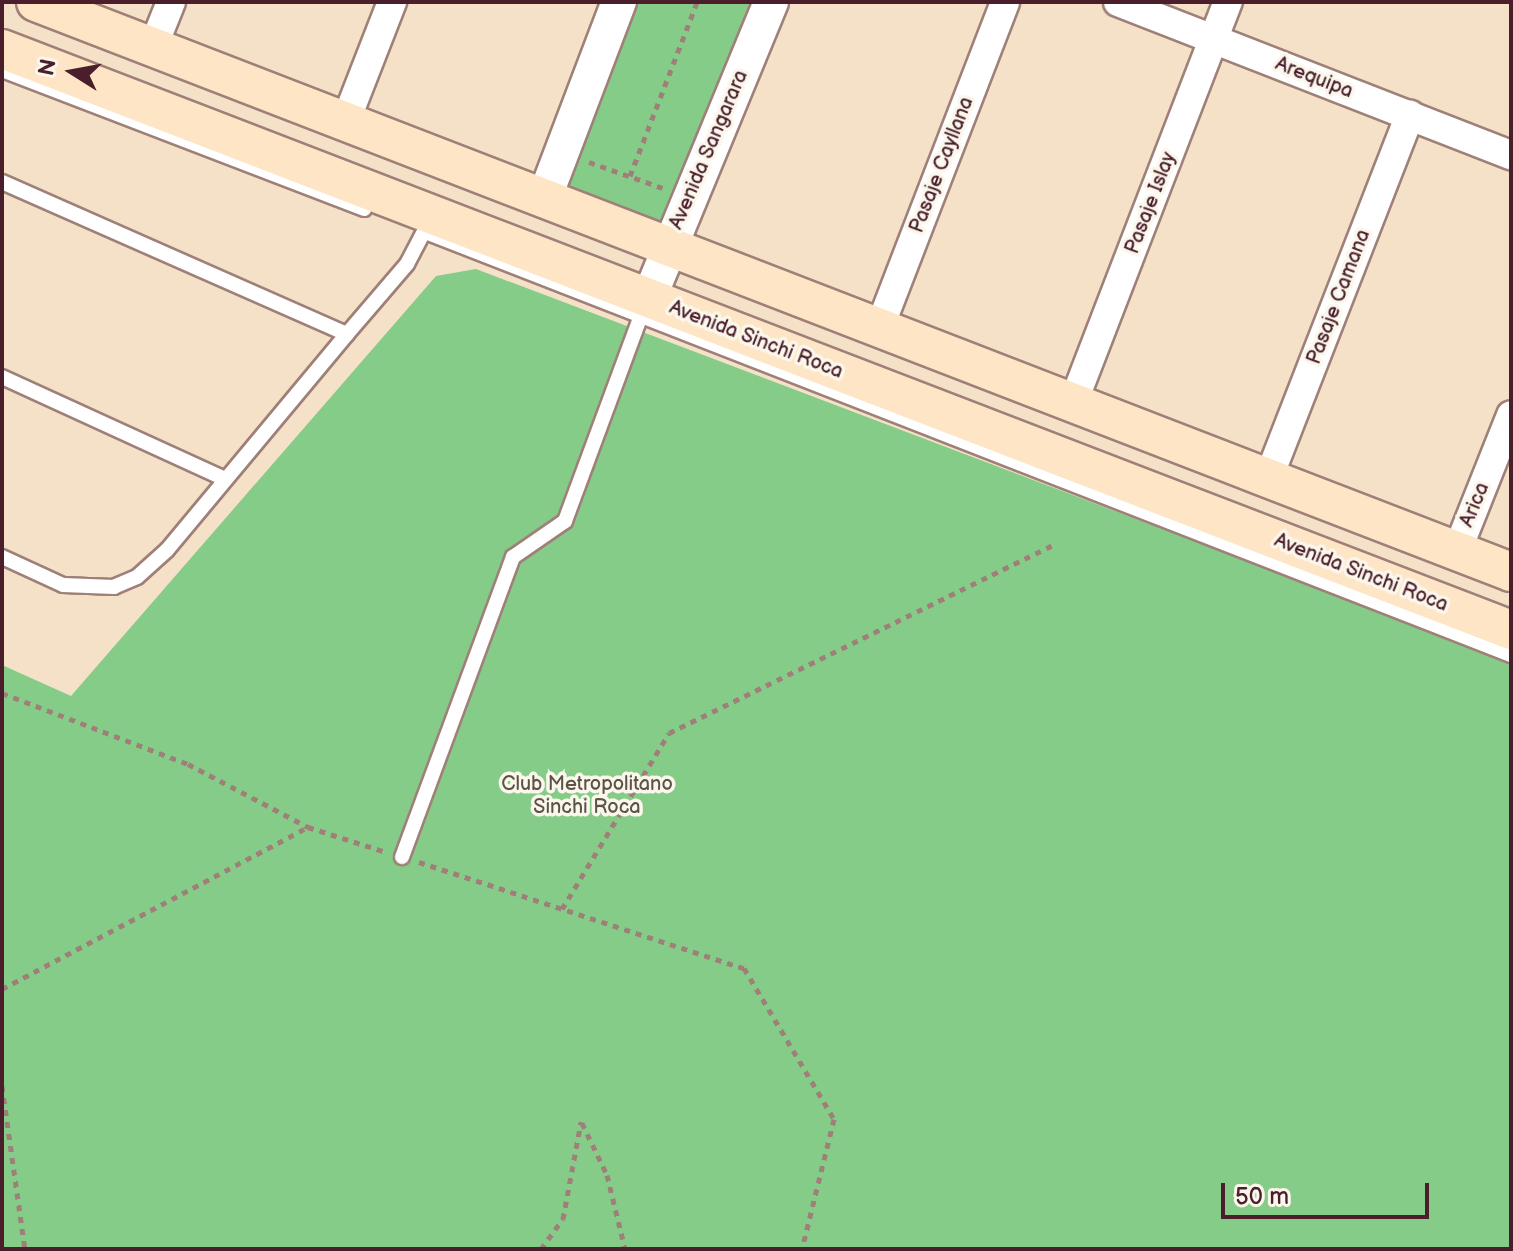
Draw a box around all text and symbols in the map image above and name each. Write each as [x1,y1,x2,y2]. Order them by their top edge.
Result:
north arrow [32,32,112,112]
street label: Arequipa [1272,52,1356,104]
text: N [33,57,63,78]
street label: Avenida Sangarara [665,67,753,233]
street label: Pasaje Cayllana [905,94,979,236]
street label: Pasaje Islay [1121,149,1181,257]
street label: Pasaje Camana [1302,226,1376,368]
street label: Avenida Sinchi Roca [666,296,846,384]
street label: Arica [1455,479,1495,531]
street label: Avenida Sinchi Roca [1271,529,1451,617]
park label: Club Metropolitano Sinchi Roca [501,773,673,820]
scale bar [1225,1167,1433,1217]
text: 50 m [1235,1182,1289,1211]

